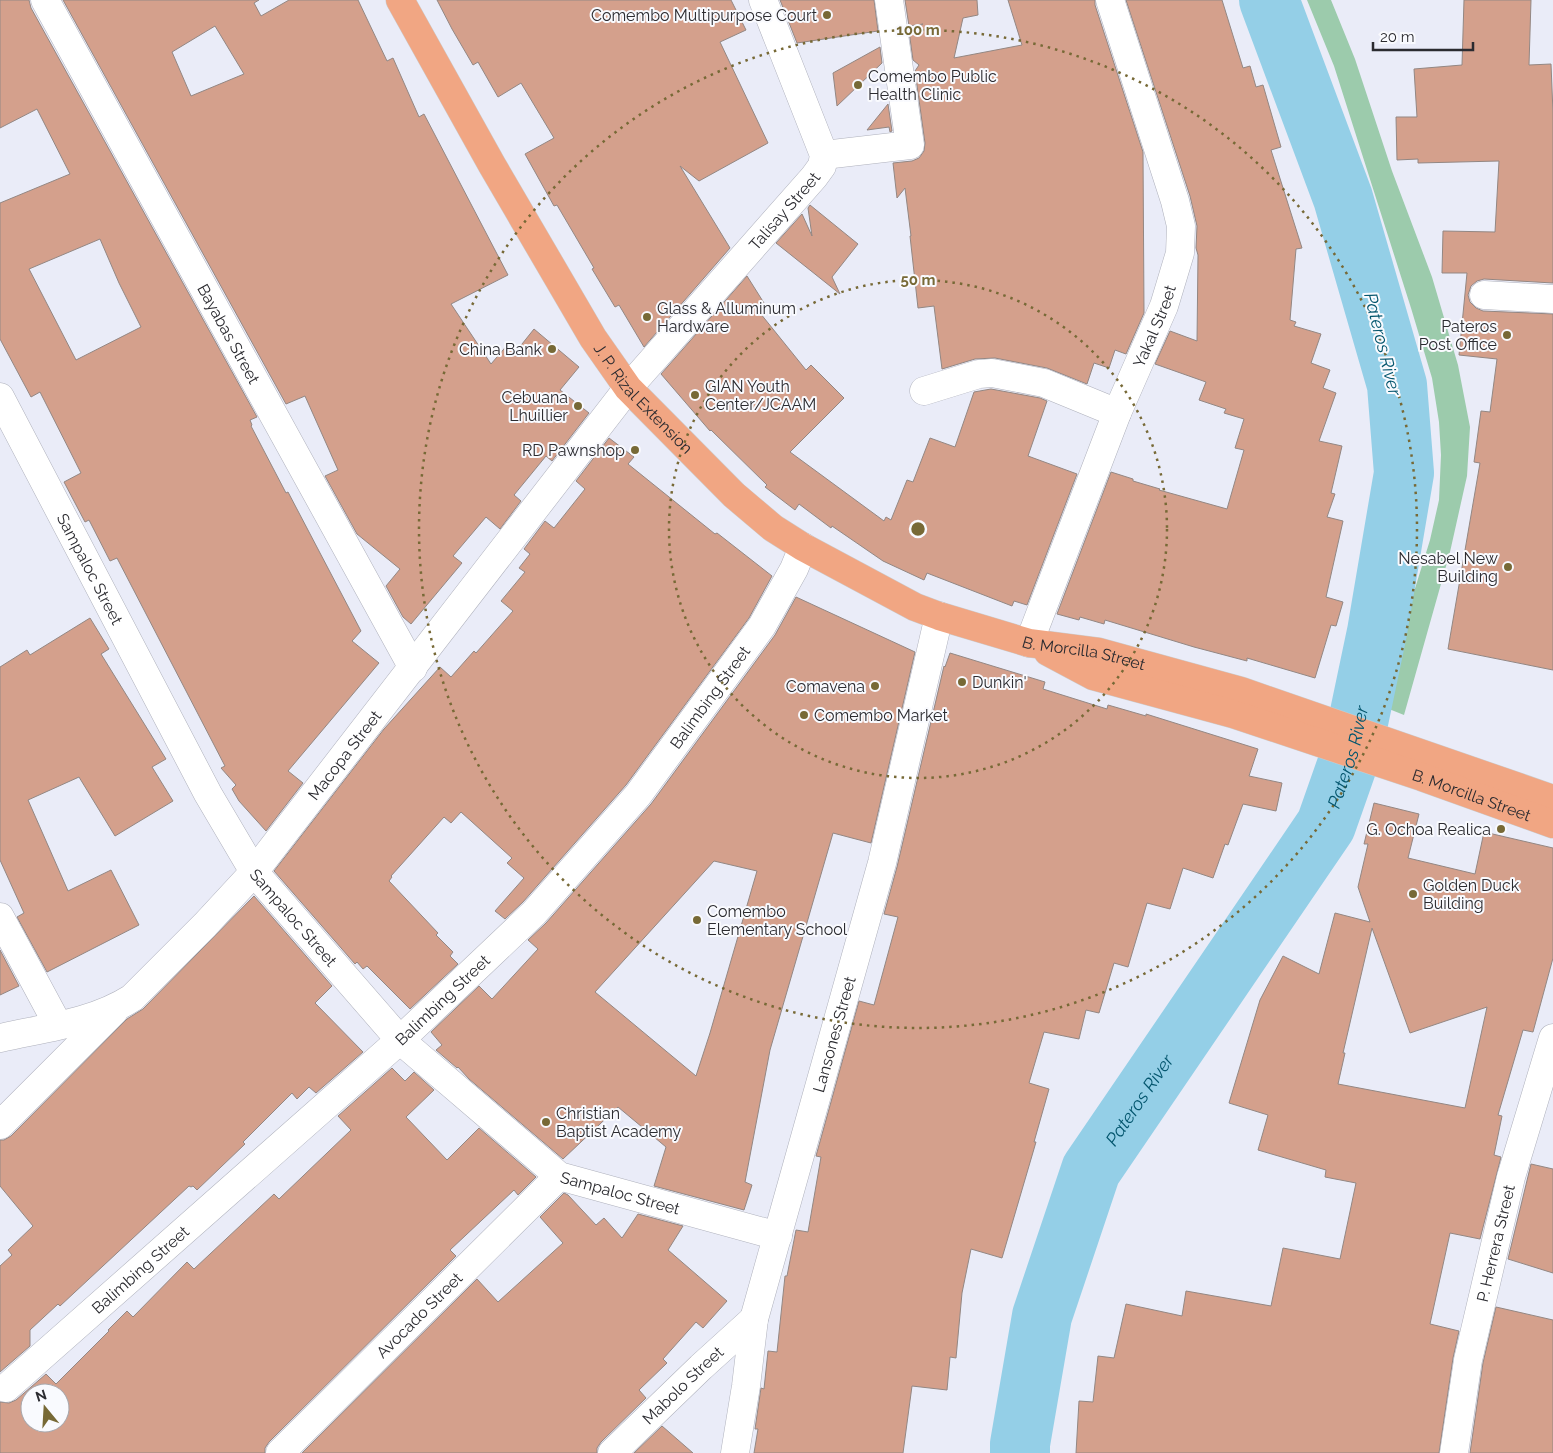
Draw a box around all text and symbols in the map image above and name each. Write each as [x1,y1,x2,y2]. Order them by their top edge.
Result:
place label: Comembo Multipurpose Court [591,6,818,25]
marker: Comembo Multipurpose Court [821,9,833,21]
scale bar [1373,20,1473,52]
text: 100 m [896,21,940,39]
text: 20 m [1380,28,1415,46]
place label: Comembo Public Health Clinic [868,67,997,104]
marker: Comembo Public Health Clinic [852,79,864,91]
street label: Talisay Street [745,168,824,254]
text: 50 m [900,271,936,289]
street label: Bayabas Street [194,280,264,388]
street label: Yakal Street [1129,282,1179,370]
water label: Pateros River [1360,290,1406,398]
place label: Glass & Alluminum Hardware [657,299,796,336]
marker: Glass & Alluminum Hardware [641,311,653,323]
place label: Pateros Post Office [1419,317,1497,354]
marker: Pateros Post Office [1501,329,1513,341]
street label: J. P. Rizal Extension [590,339,697,457]
place label: China Bank [459,340,543,359]
marker: China Bank [546,343,558,355]
place label: GIAN Youth Center/JCAAM [705,377,816,414]
place label: Cebuana Lhuillier [501,388,568,425]
marker: GIAN Youth Center/JCAAM [689,389,701,401]
marker: Cebuana Lhuillier [572,400,584,412]
place label: RD Pawnshop [522,441,625,460]
marker: RD Pawnshop [629,444,641,456]
street label: Sampaloc Street [53,510,127,628]
centre of rings [909,520,927,538]
place label: Nesabel New Building [1398,549,1498,586]
marker: Nesabel New Building [1502,561,1514,573]
street label: B. Morcilla Street [1020,632,1148,674]
street label: Balimbing Street [666,641,754,752]
place label: Dunkin' [972,673,1027,692]
marker: Dunkin' [956,676,968,688]
place label: Comavena [786,677,865,696]
marker: Comavena [869,680,881,692]
water label: Pateros River [1322,703,1372,811]
street label: Macopa Street [304,706,385,804]
place label: Comembo Market [814,706,948,725]
marker: Comembo Market [798,709,810,721]
street label: B. Morcilla Street [1410,765,1534,825]
place label: G. Ochoa Realica [1366,820,1491,839]
marker: G. Ochoa Realica [1495,823,1507,835]
street label: Sampaloc Street [246,865,341,971]
place label: Golden Duck Building [1423,876,1520,913]
marker: Golden Duck Building [1407,888,1419,900]
place label: Comembo Elementary School [707,902,848,939]
marker: Comembo Elementary School [691,914,703,926]
street label: Balimbing Street [391,950,494,1049]
street label: Lansones Street [809,974,859,1095]
water label: Pateros River [1101,1049,1178,1149]
place label: Christian Baptist Academy [556,1104,682,1141]
marker: Christian Baptist Academy [540,1116,552,1128]
street label: Sampaloc Street [558,1167,683,1218]
street label: P. Herrera Street [1472,1182,1519,1304]
street label: Balimbing Street [88,1221,193,1317]
street label: Avocado Street [372,1268,467,1362]
street label: Mabolo Street [638,1342,727,1428]
north arrow [20,1383,70,1433]
text: N [33,1386,49,1405]

